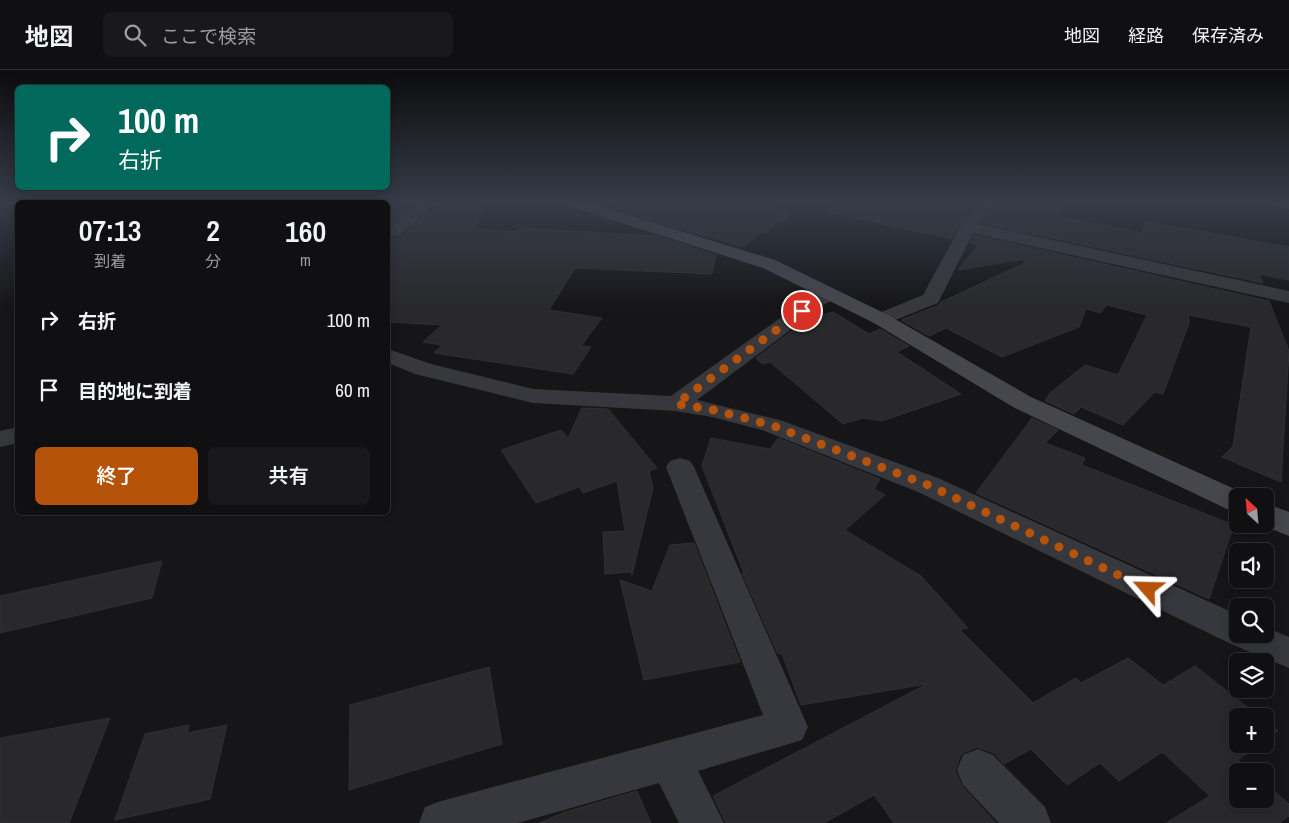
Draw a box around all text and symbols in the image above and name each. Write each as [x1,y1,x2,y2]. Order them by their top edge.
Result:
search box [103,12,453,57]
text: 地図 [25,20,73,52]
icon: search [121,21,149,49]
text: ここで検索 [161,23,256,49]
text: 地図 [1064,23,1100,48]
text: 経路 [1128,23,1164,48]
text: 保存済み [1192,23,1264,48]
text: 100 m [118,97,199,144]
icon: right [35,105,100,170]
text: 右折 [118,145,162,175]
text: 07:13 [79,210,141,250]
text: 2 [206,210,220,250]
text: 160 [285,211,326,251]
text: m [300,249,311,271]
text: 到着 [94,250,126,272]
text: 分 [205,250,221,272]
pin [781,290,823,332]
icon: arrive [788,297,816,325]
icon: right [35,306,63,334]
text: 100 m [327,307,370,333]
text: 右折 [78,308,116,334]
icon: arrive [35,376,63,404]
text: 60 m [335,377,370,403]
text: 目的地に到着 [78,378,192,404]
button: 終了 [35,447,198,505]
button: 共有 [208,447,370,505]
north arrow [1229,488,1274,532]
map controls [1229,488,1274,808]
button: sound [1229,543,1274,588]
position arrow [1121,562,1173,614]
button: search [1229,598,1274,643]
button: layers [1229,653,1274,698]
button: + [1229,708,1274,753]
button: − [1229,763,1274,808]

